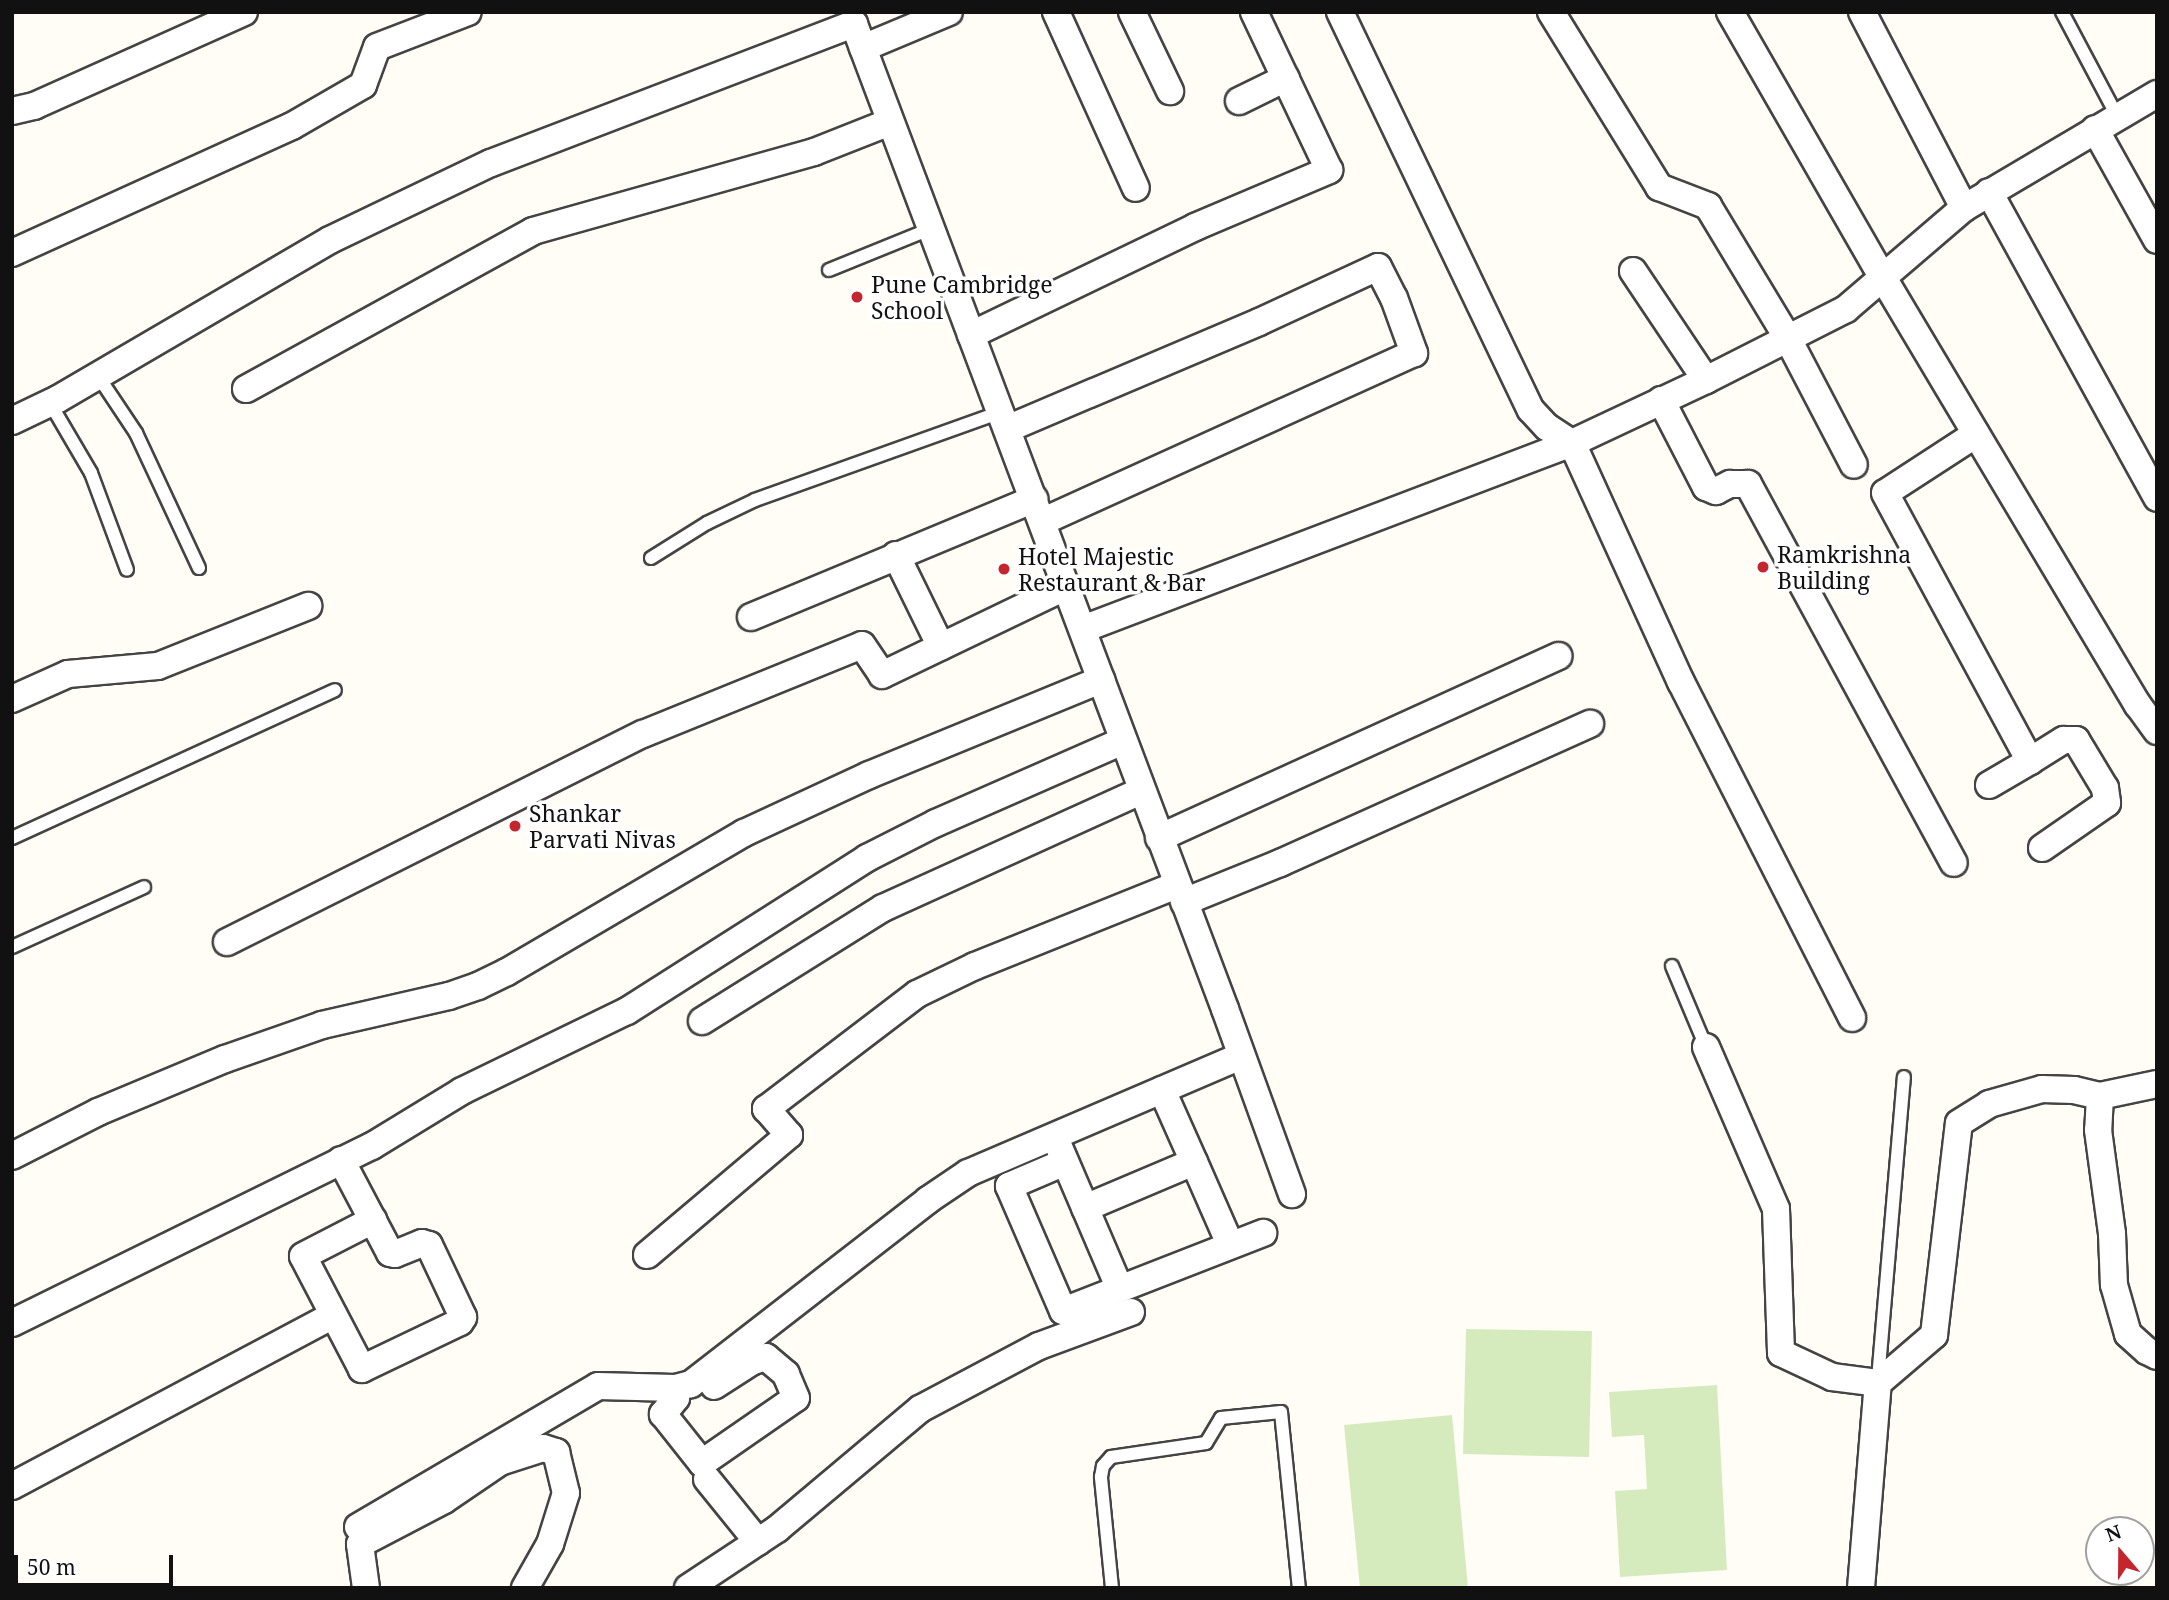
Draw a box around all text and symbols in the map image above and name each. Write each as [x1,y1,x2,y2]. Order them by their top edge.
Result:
place label: Pune Cambridge School [871,270,1053,324]
marker: Pune Cambridge School [849,289,865,305]
place label: Ramkrishna Building [1777,540,1911,594]
place label: Hotel Majestic Restaurant & Bar [1018,542,1206,596]
marker: Ramkrishna Building [1755,559,1771,575]
marker: Hotel Majestic Restaurant & Bar [996,561,1012,577]
place label: Shankar Parvati Nivas [529,799,676,853]
marker: Shankar Parvati Nivas [507,818,523,834]
north arrow [2085,1516,2155,1586]
text: N [2102,1518,2125,1548]
scale bar [18,1540,177,1584]
text: 50 m [27,1553,76,1581]

